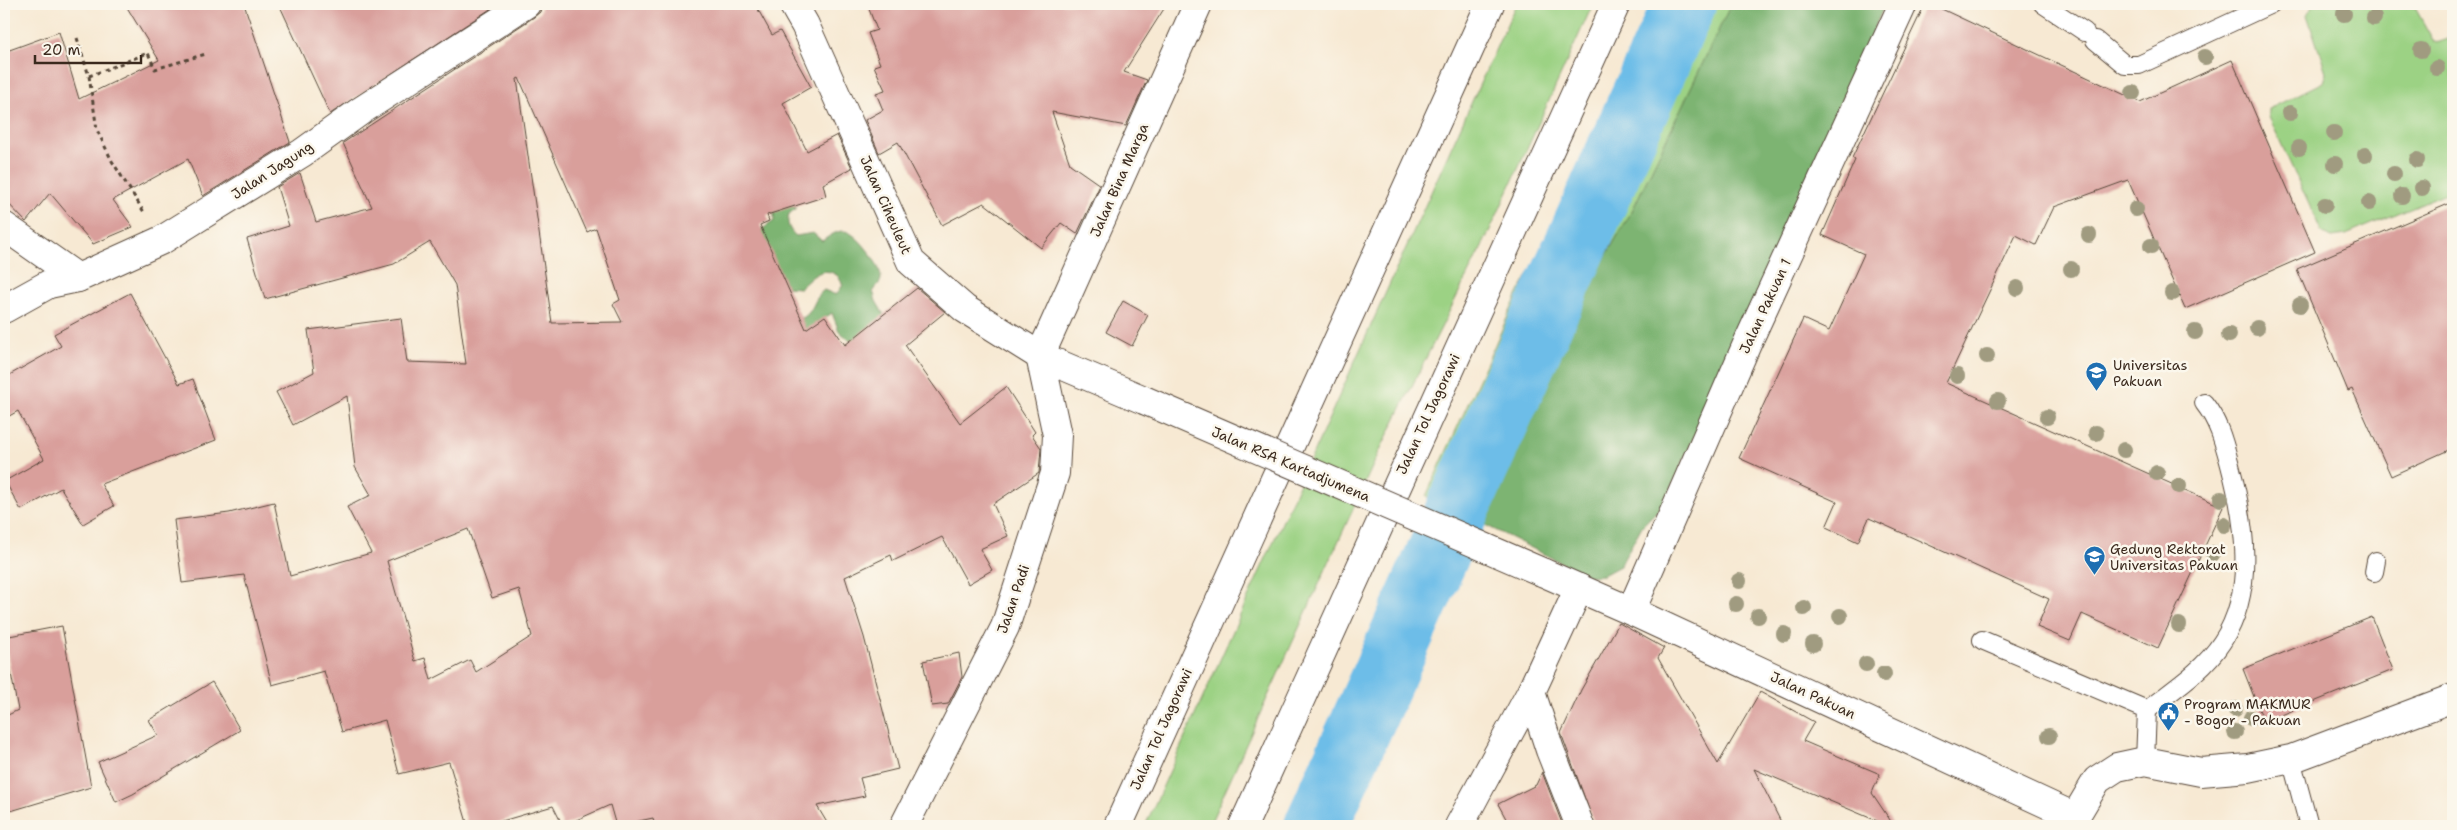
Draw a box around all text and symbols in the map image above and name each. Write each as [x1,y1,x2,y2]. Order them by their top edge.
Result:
scale bar [35,32,141,64]
text: 20 m [42,40,81,60]
street label: Jalan Bina Marga [1086,120,1152,240]
street label: Jalan Jagung [228,137,316,203]
street label: Jalan Ciheuleut [856,153,916,257]
street label: Jalan Pakuan 1 [1735,256,1795,356]
street label: Jalan Tol Jagorawi [1392,351,1464,477]
place label: Universitas Pakuan [2113,356,2187,390]
school or university icon: Universitas Pakuan [2085,361,2109,392]
street label: Jalan RSA Kartadjumena [1209,422,1373,506]
place label: Gedung Rektorat Universitas Pakuan [2110,540,2239,574]
school or university icon: Gedung Rektorat Universitas Pakuan [2082,545,2106,576]
street label: Jalan Padi [993,562,1033,636]
street label: Jalan Tol Jagorawi [1126,665,1196,793]
street label: Jalan Pakuan [1767,667,1859,723]
place label: Program MAKMUR - Bogor - Pakuan [2184,695,2311,729]
public building icon: Program MAKMUR - Bogor - Pakuan [2156,700,2180,731]

